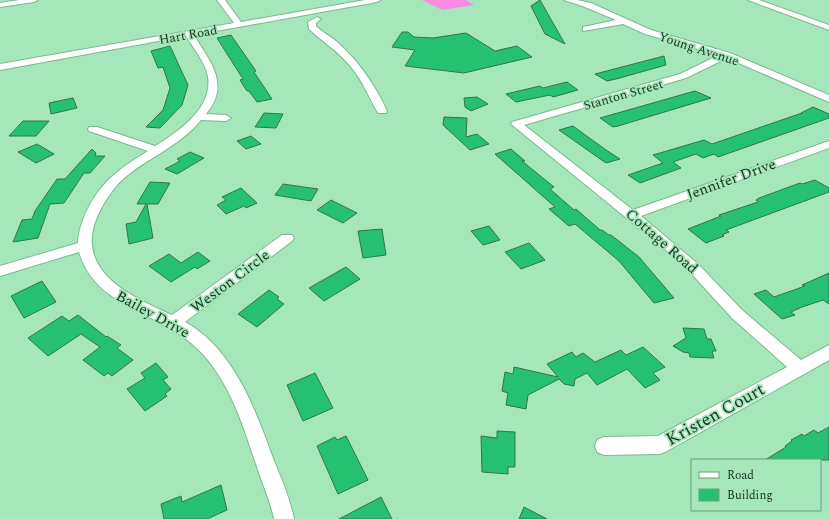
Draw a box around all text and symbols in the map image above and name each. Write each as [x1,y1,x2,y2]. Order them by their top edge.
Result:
street label: Hart Road [157,20,219,50]
street label: Young Avenue [656,27,741,71]
street label: Stanton Street [581,74,666,116]
street label: Jennifer Drive [683,153,779,206]
street label: Cottage Road [620,203,703,279]
street label: Weston Circle [186,244,275,319]
street label: Bailey Drive [112,285,194,344]
street label: Kristen Court [661,376,770,453]
legend [691,459,821,511]
text: Road [727,466,754,485]
text: Building [727,486,773,505]

